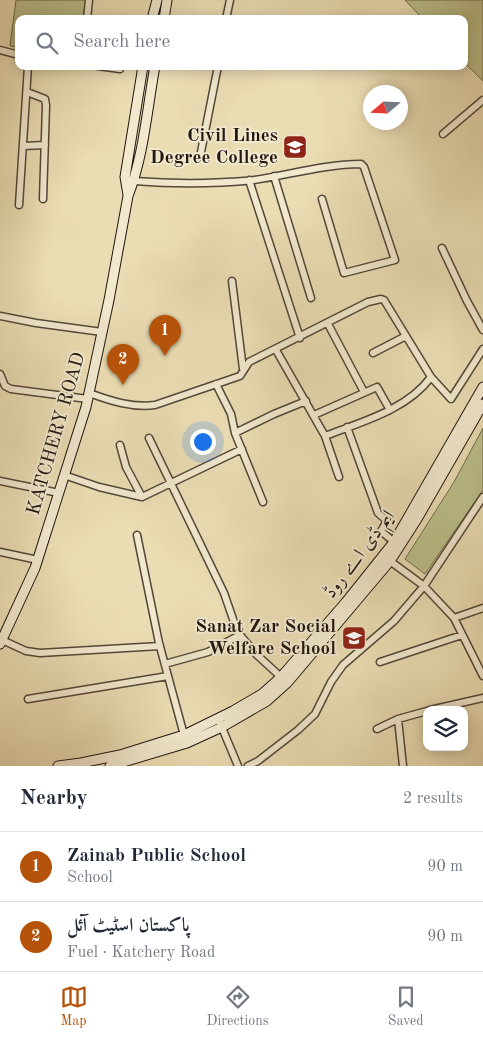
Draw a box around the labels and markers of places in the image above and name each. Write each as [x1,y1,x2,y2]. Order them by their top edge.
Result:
place label: Civil Lines Degree College [150,127,278,168]
school or university icon: Civil Lines Degree College [282,134,308,160]
pin: 1 [149,315,181,356]
pin: 2 [107,344,139,385]
place label: Sanat Zar Social Welfare School [195,618,336,659]
school or university icon: Sanat Zar Social Welfare School [341,625,367,651]

